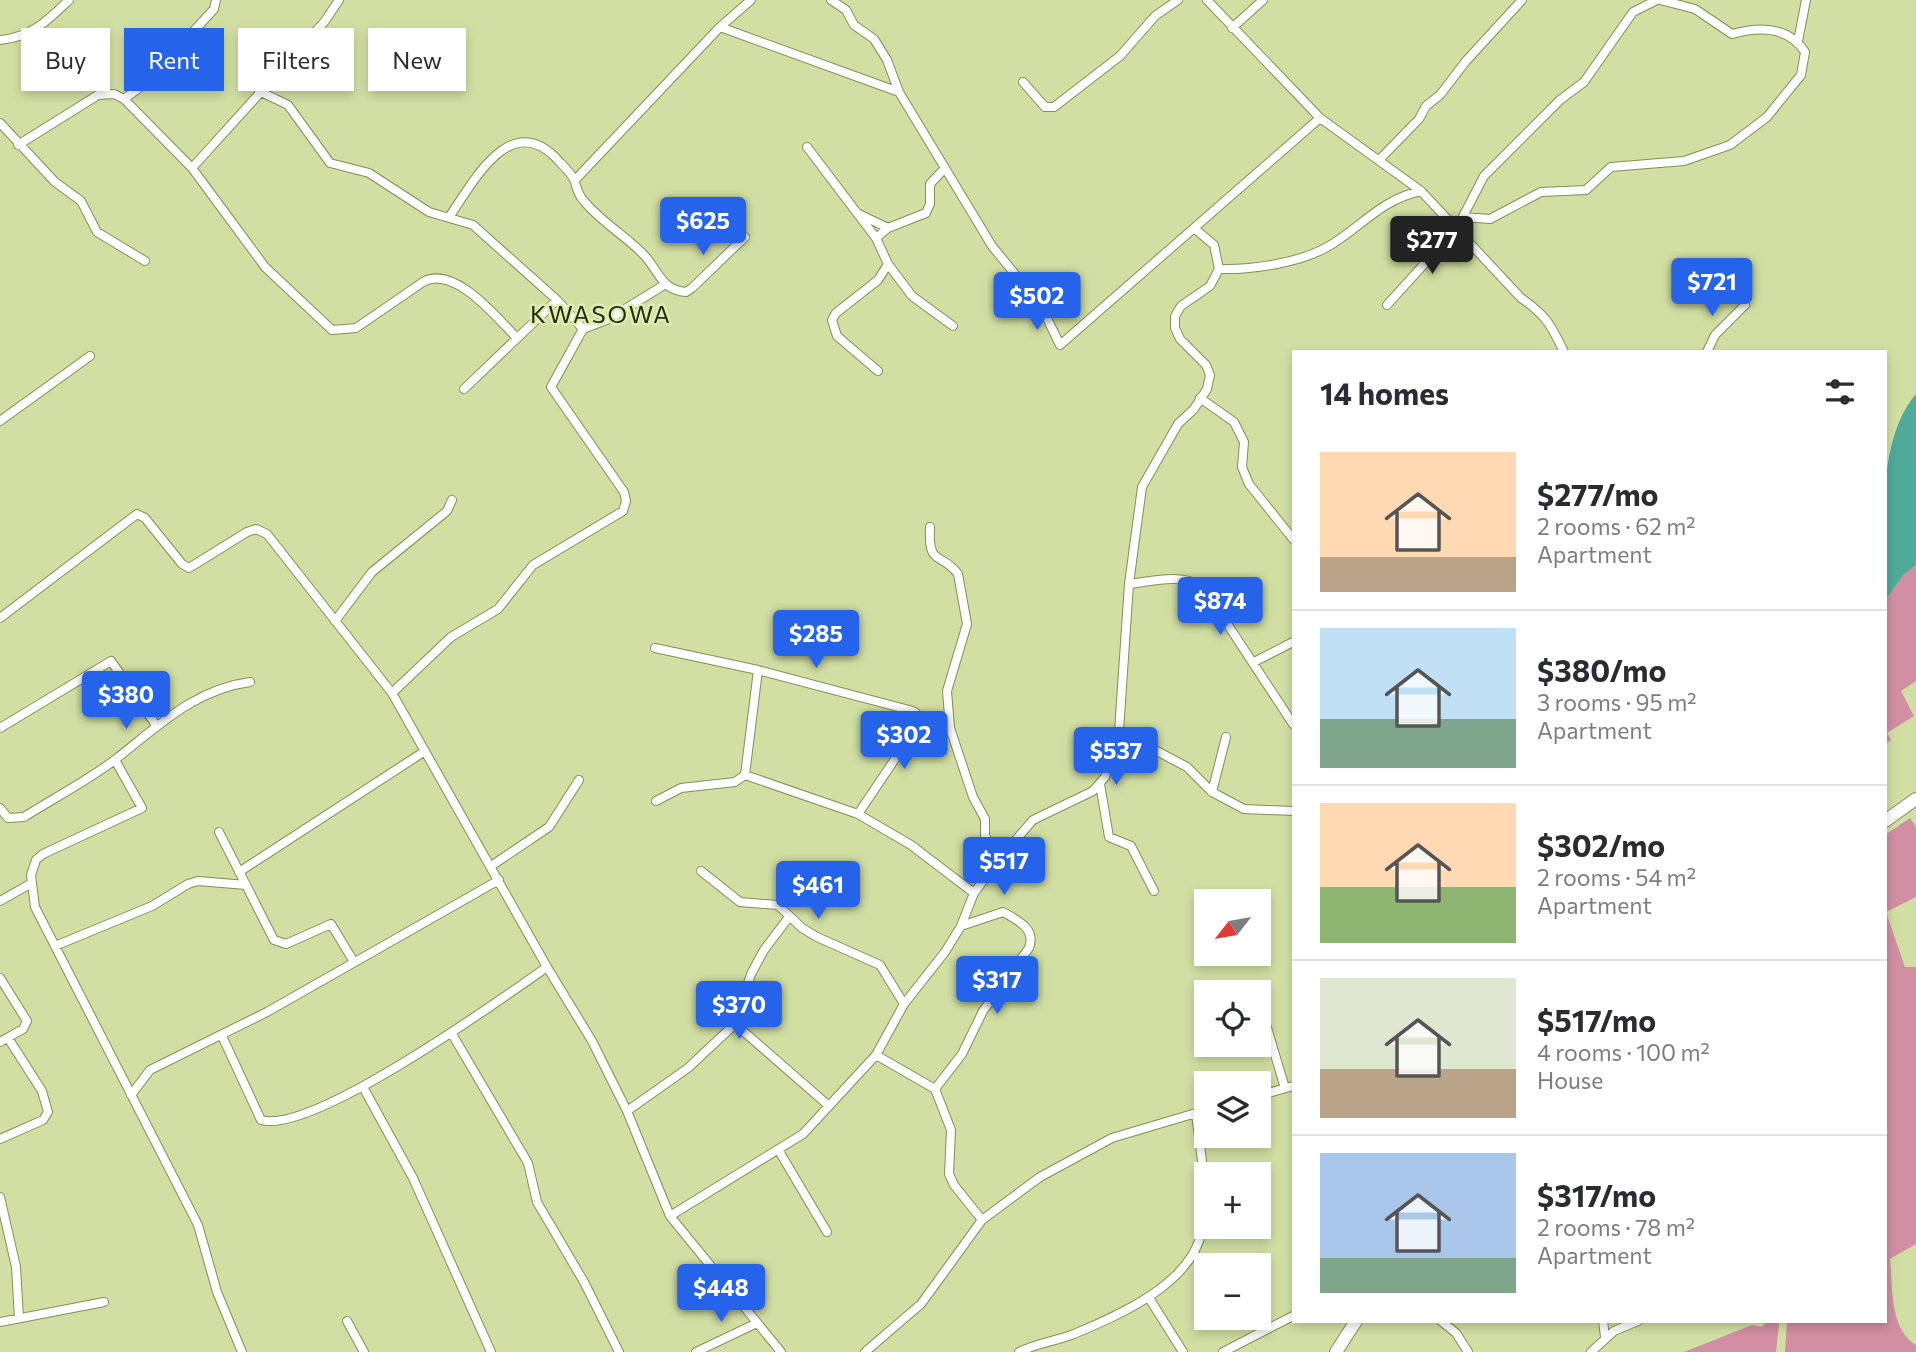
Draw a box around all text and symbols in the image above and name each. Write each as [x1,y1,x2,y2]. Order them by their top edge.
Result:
chip: Buy [21,28,110,91]
chip: Rent [124,28,224,91]
chip: Filters [238,28,354,91]
chip: New [368,28,466,91]
pin: $625 [662,198,744,257]
text: $625 [676,206,730,234]
pin: $277 [1391,216,1473,276]
text: $277 [1406,225,1458,253]
pin: $721 [1671,258,1753,318]
text: $721 [1687,267,1737,295]
pin: $502 [996,272,1078,332]
text: $502 [1010,281,1064,309]
district label: KWASOWA [530,299,672,328]
icon: filters [1821,373,1859,411]
text: 14 homes [1320,374,1449,411]
text: $277/mo [1537,475,1659,512]
icon: home [1376,480,1460,564]
text: 2 rooms · 62 m² [1537,512,1696,540]
text: Apartment [1537,540,1652,568]
pin: $874 [1179,578,1261,637]
text: $874 [1194,586,1246,614]
pin: $285 [775,610,857,670]
text: $285 [789,619,843,647]
text: $380/mo [1537,651,1666,688]
icon: home [1376,656,1460,740]
pin: $380 [85,672,167,731]
text: $380 [98,680,154,708]
text: 3 rooms · 95 m² [1537,688,1696,716]
pin: $302 [863,712,945,771]
text: Apartment [1537,716,1652,744]
text: $302 [877,720,931,748]
pin: $537 [1075,728,1157,787]
text: $537 [1090,736,1142,764]
text: $302/mo [1537,826,1665,863]
icon: home [1376,831,1460,915]
pin: $517 [963,838,1045,897]
text: $517 [979,846,1029,874]
pin: $461 [777,862,859,921]
text: 2 rooms · 54 m² [1537,863,1696,891]
text: $461 [792,870,844,898]
north arrow [1194,889,1270,966]
map controls [1194,889,1271,1330]
text: Apartment [1537,891,1652,919]
pin: $317 [956,956,1038,1016]
text: $317 [972,965,1022,993]
button: locate [1194,980,1271,1057]
pin: $370 [698,982,780,1041]
text: $370 [712,990,766,1018]
text: $517/mo [1537,1001,1656,1038]
icon: home [1376,1006,1460,1090]
text: 4 rooms · 100 m² [1537,1038,1710,1066]
text: House [1537,1066,1603,1094]
button: layers [1194,1071,1271,1148]
button: + [1194,1162,1271,1239]
text: $317/mo [1537,1176,1656,1213]
icon: home [1376,1181,1460,1265]
text: 2 rooms · 78 m² [1537,1213,1695,1241]
text: Apartment [1537,1241,1652,1269]
button: − [1194,1253,1271,1330]
pin: $448 [680,1264,762,1324]
text: $448 [693,1273,749,1301]

